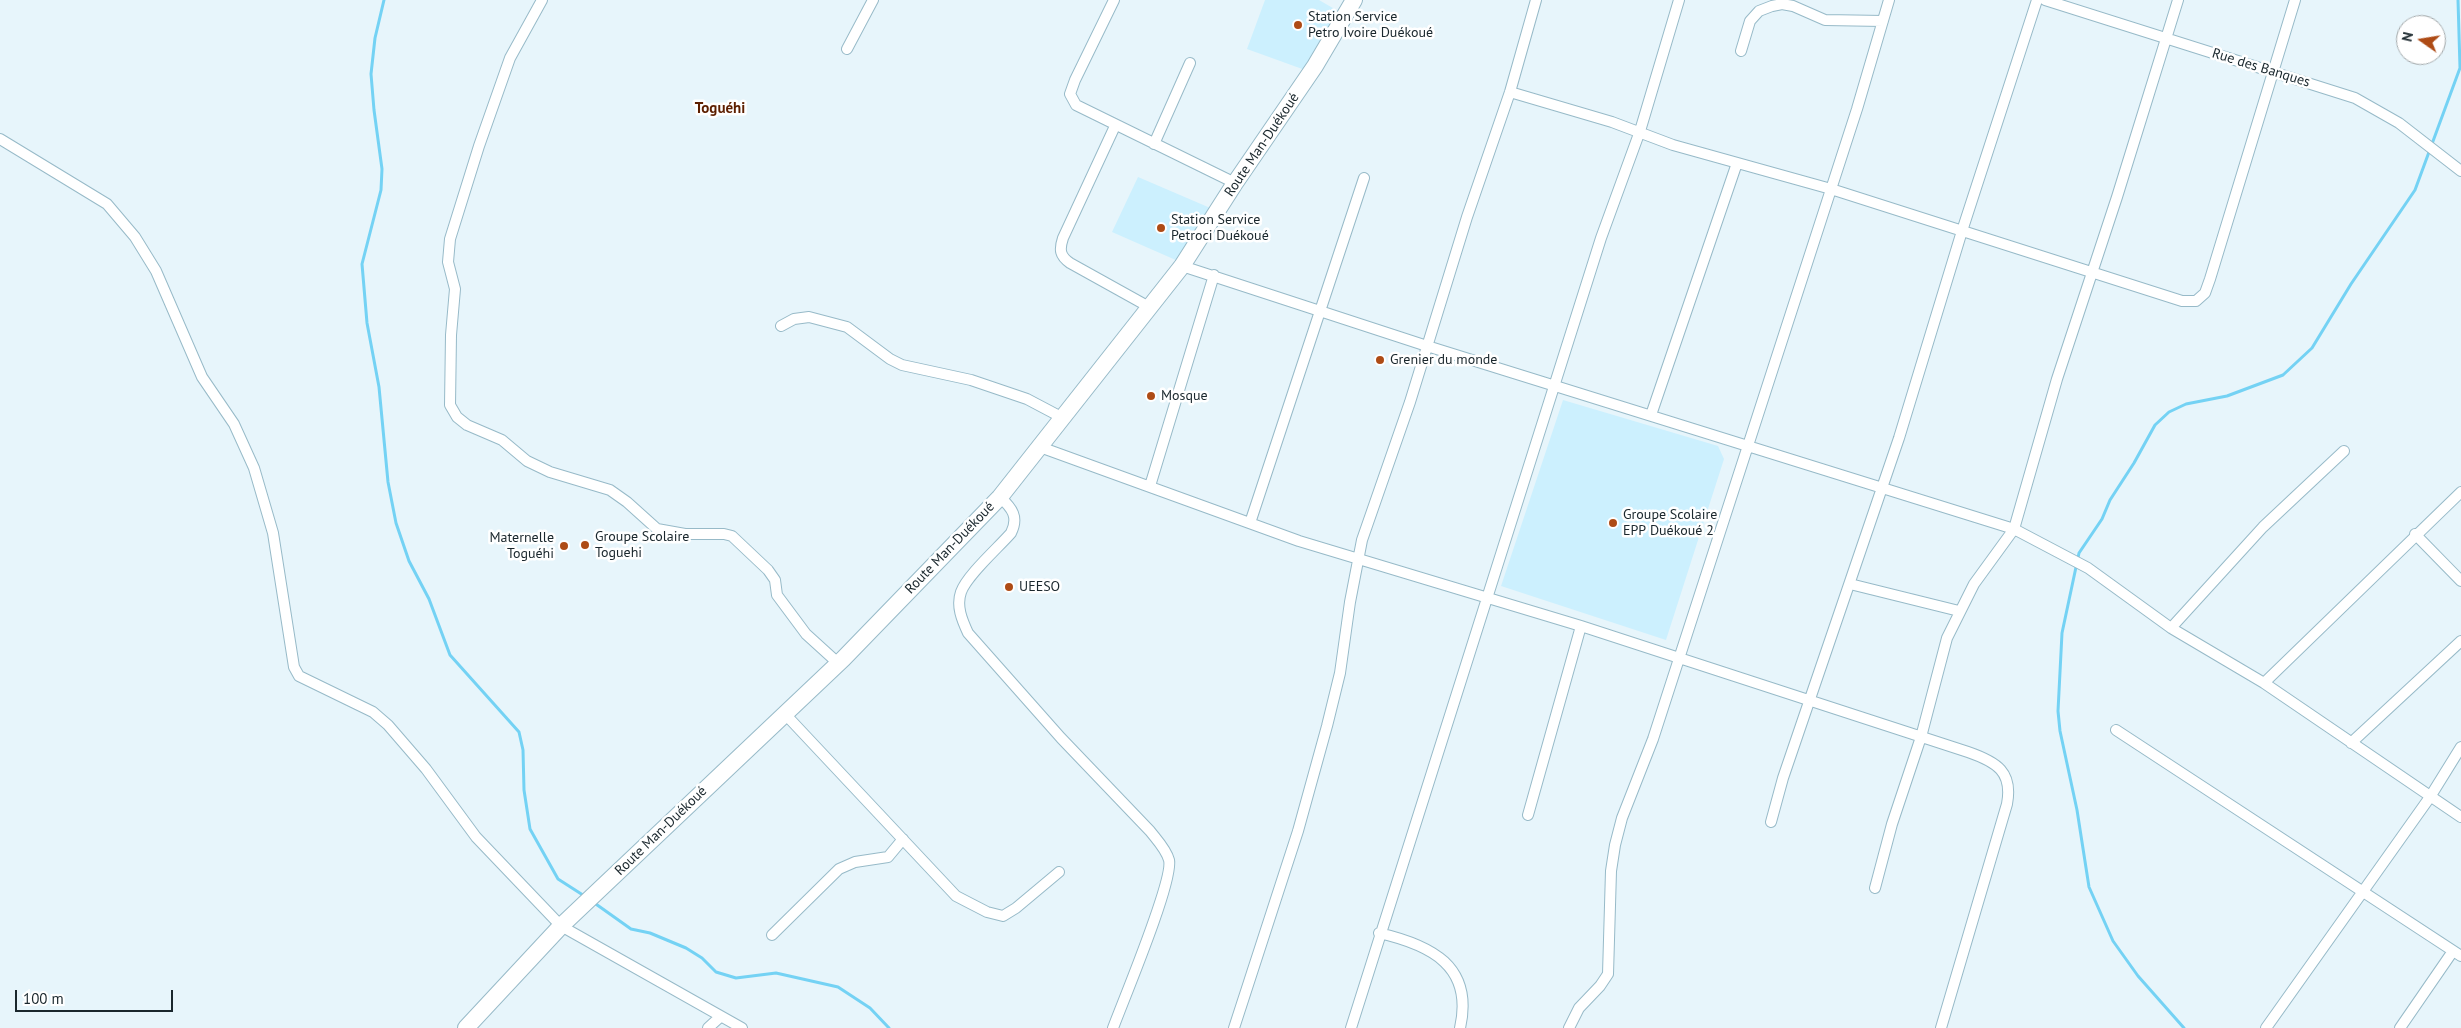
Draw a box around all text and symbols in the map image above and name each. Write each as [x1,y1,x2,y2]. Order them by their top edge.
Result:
place label: Station Service Petro Ivoire Duékoué [1308,9,1433,41]
north arrow [2396,15,2446,65]
marker: Station Service Petro Ivoire Duékoué [1292,19,1304,31]
text: N [2398,30,2417,43]
street label: Rue des Banques [2210,45,2312,91]
street label: Route Man-Duékoué [1221,90,1303,200]
district label: Toguéhi [695,100,745,118]
place label: Station Service Petroci Duékoué [1171,212,1269,244]
marker: Station Service Petroci Duékoué [1155,222,1167,234]
place label: Grenier du monde [1390,352,1497,368]
marker: Grenier du monde [1374,354,1386,366]
place label: Mosque [1161,388,1208,404]
marker: Mosque [1145,390,1157,402]
street label: Route Man-Duékoué [902,499,998,597]
place label: Groupe Scolaire EPP Duékoué 2 [1623,507,1717,540]
marker: Groupe Scolaire EPP Duékoué 2 [1607,517,1619,529]
place label: Groupe Scolaire Toguehi [595,529,689,562]
place label: Maternelle Toguéhi [489,530,554,562]
marker: Groupe Scolaire Toguehi [579,539,591,551]
marker: Maternelle Toguéhi [558,540,570,552]
place label: UEESO [1019,579,1060,595]
marker: UEESO [1003,581,1015,593]
street label: Route Man-Duékoué [612,783,710,879]
scale bar [18,980,175,1012]
text: 100 m [23,989,64,1008]

